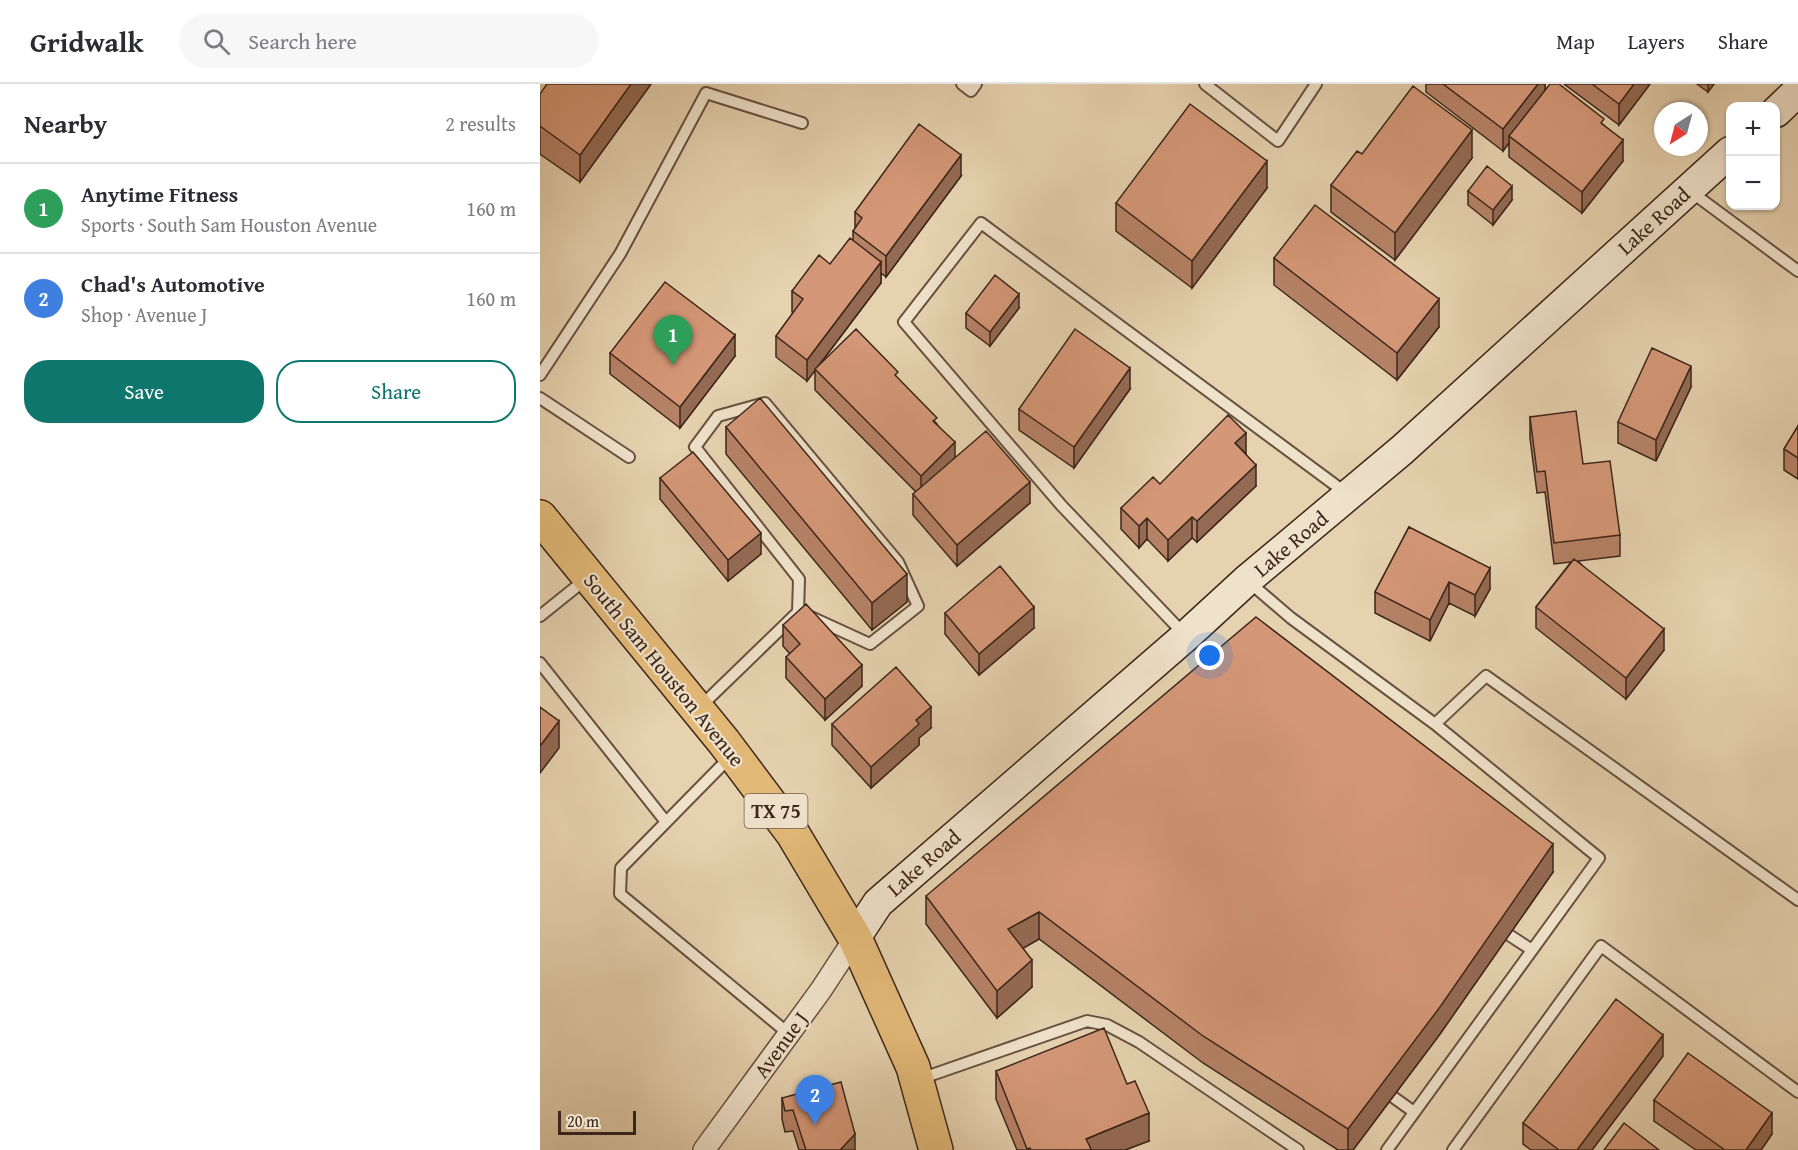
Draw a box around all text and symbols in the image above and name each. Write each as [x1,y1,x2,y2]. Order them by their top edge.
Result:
search box [179,14,599,68]
text: Gridwalk [30,21,143,62]
icon: search [200,25,233,58]
text: Search here [248,25,357,57]
text: Map [1556,26,1595,57]
text: Layers [1628,26,1685,57]
text: Share [1718,26,1768,57]
north arrow [1654,102,1708,156]
map controls [1726,102,1780,210]
button: + [1726,102,1780,156]
text: Nearby [24,104,107,143]
text: 2 results [445,109,516,138]
button: − [1726,156,1780,210]
text: Anytime Fitness [81,178,238,210]
street label: Lake Road [1610,179,1698,262]
text: 1 [38,194,49,223]
text: 160 m [466,194,516,223]
text: Sports · South Sam Houston Avenue [81,210,377,239]
text: Chad's Automotive [81,268,265,300]
text: 2 [38,284,49,313]
text: 160 m [466,284,516,313]
text: Shop · Avenue J [81,300,207,329]
pin: 1 [654,316,692,365]
button: Save [24,360,264,423]
button: Share [276,360,516,423]
street label: Lake Road [1247,503,1335,584]
street label: South Sam Houston Avenue [576,566,753,773]
your location [1195,641,1224,670]
road number: TX 75 [744,794,808,828]
street label: Lake Road [880,821,968,903]
street label: Avenue J [746,1005,815,1084]
pin: 2 [796,1076,834,1125]
scale bar [558,1108,636,1136]
text: 20 m [567,1109,599,1133]

